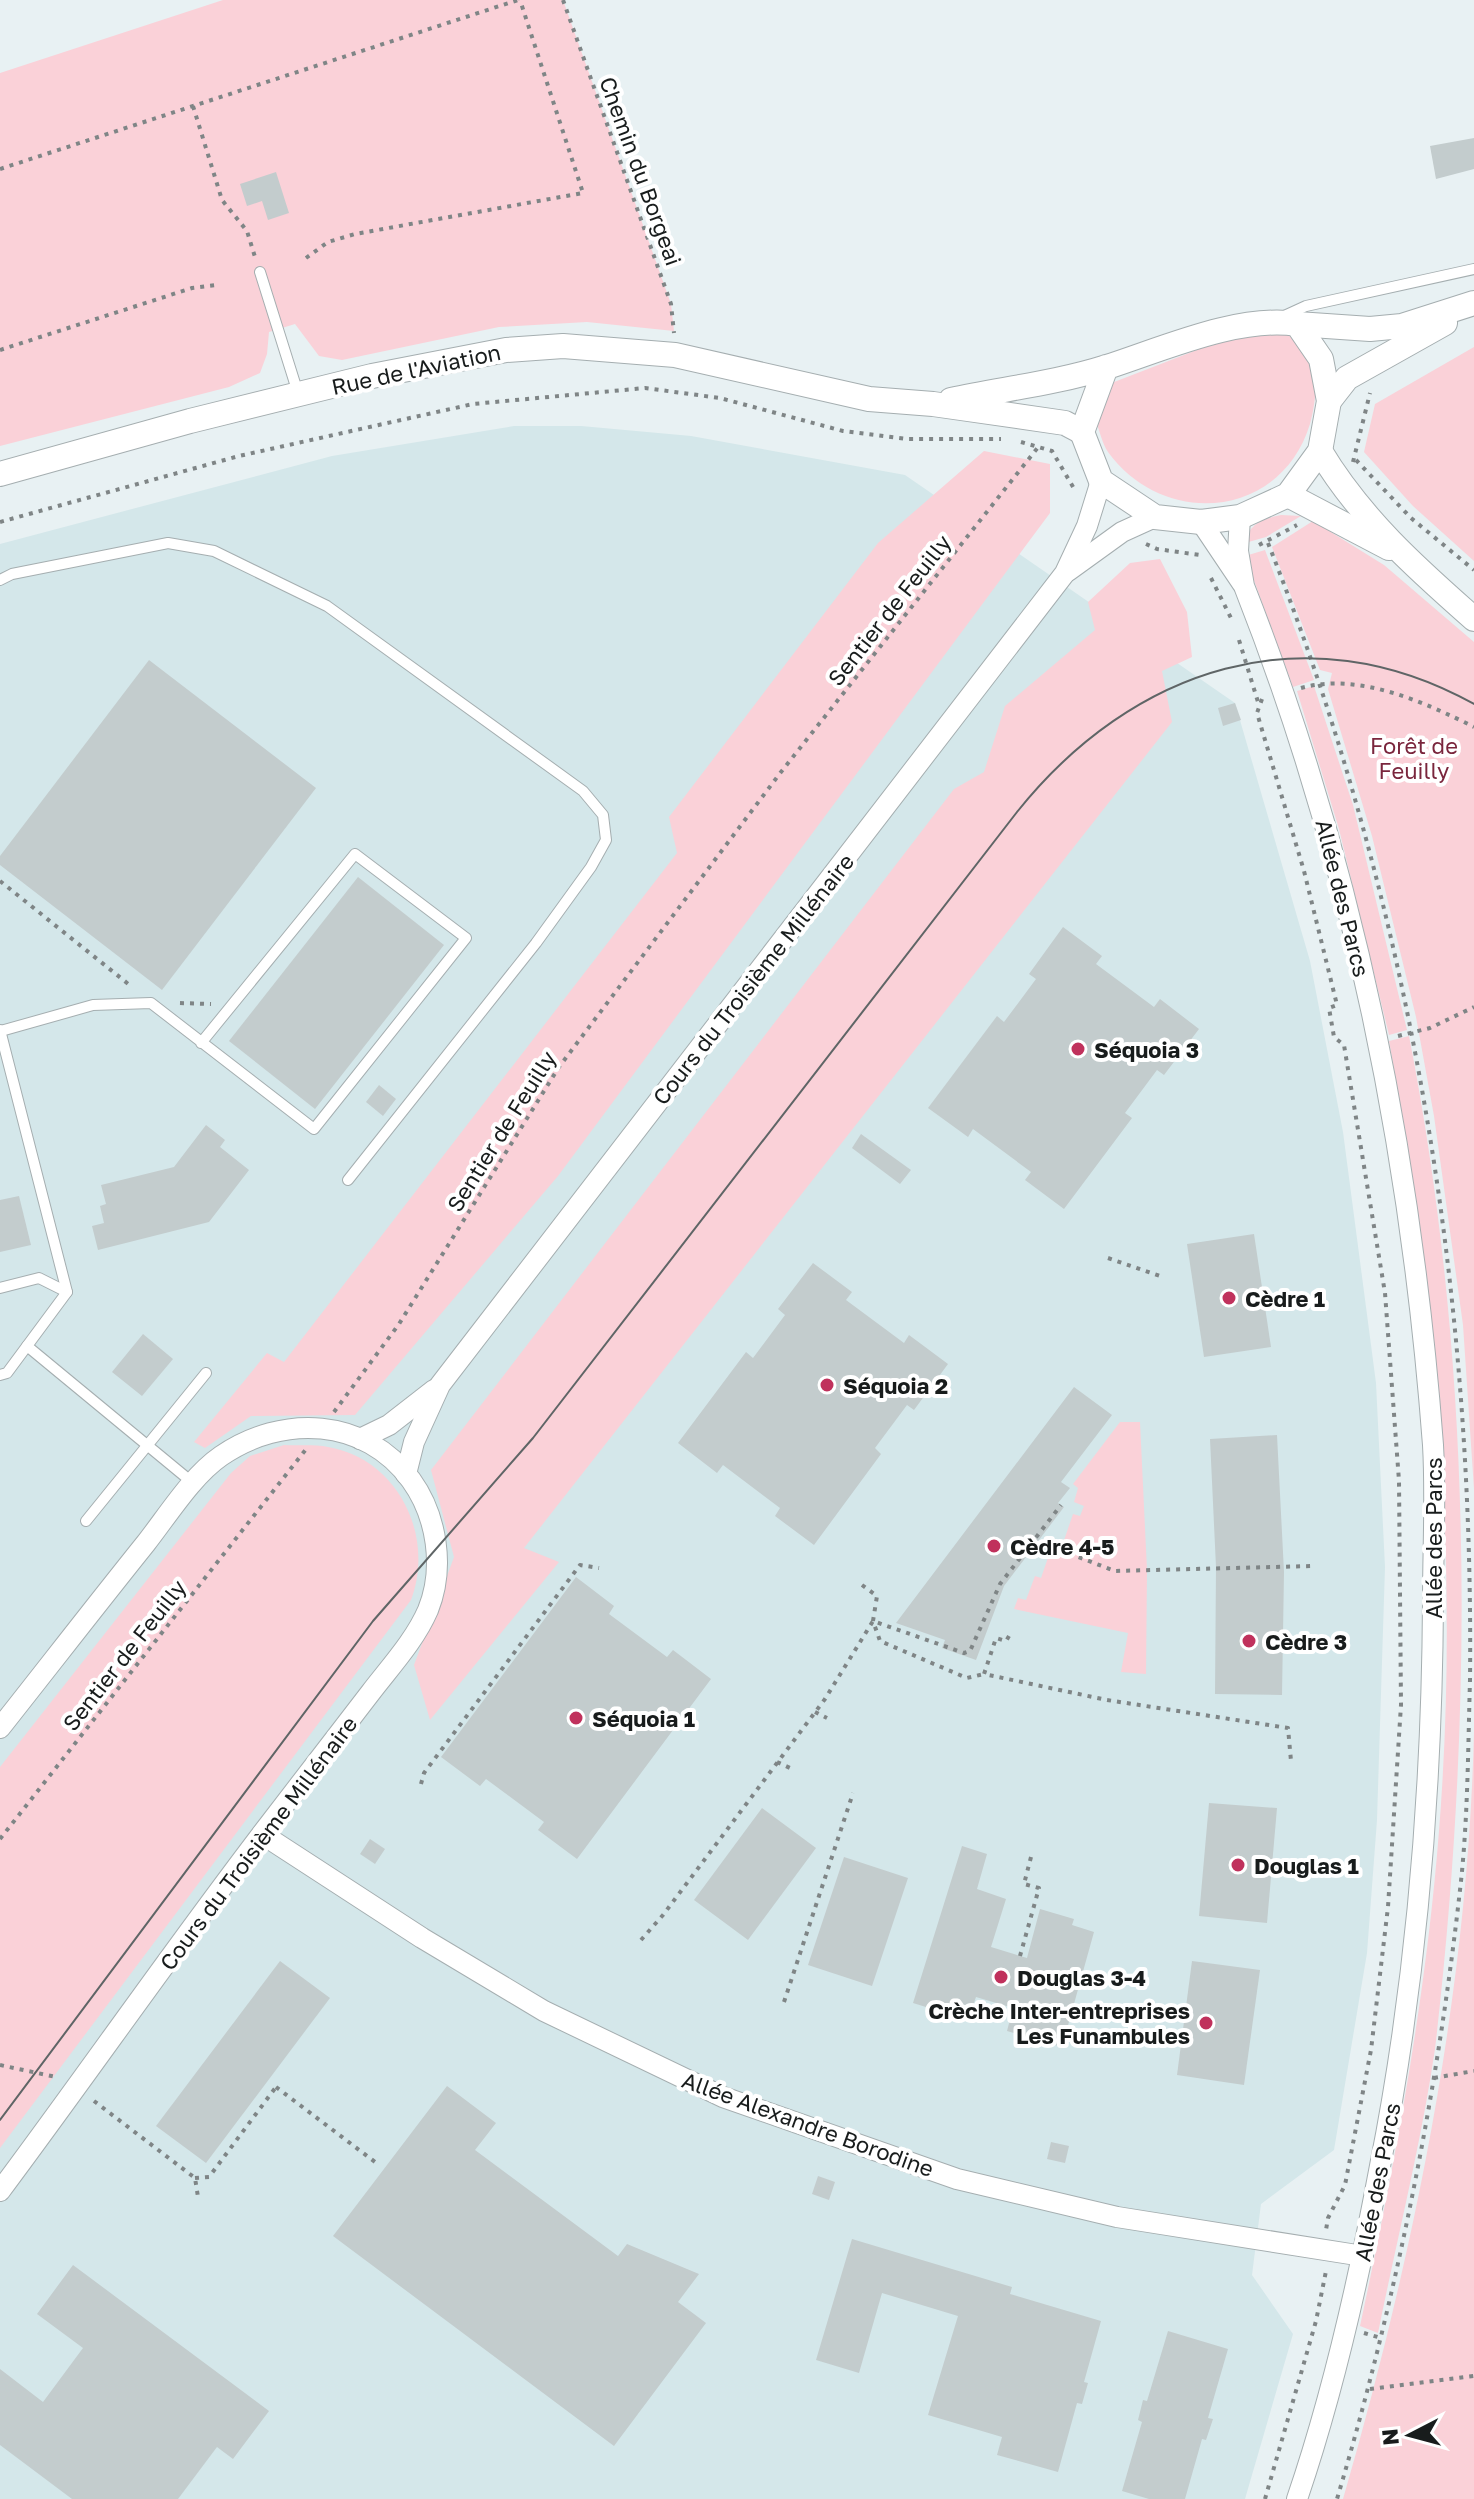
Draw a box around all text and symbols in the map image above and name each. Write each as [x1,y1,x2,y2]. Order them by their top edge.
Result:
street label: Chemin du Borgeai [594,73,688,269]
street label: Rue de l'Aviation [329,338,503,400]
street label: Sentier de Feuilly [822,529,956,691]
park label: Forêt de Feuilly [1370,732,1458,784]
street label: Allée des Parcs [1310,816,1376,980]
street label: Cours du Troisième Millénaire [647,848,859,1110]
place label: Séquoia 3 [1094,1036,1199,1063]
marker: Séquoia 3 [1069,1040,1087,1058]
street label: Sentier de Feuilly [441,1046,561,1216]
place label: Cèdre 1 [1245,1285,1325,1312]
marker: Cèdre 1 [1220,1289,1238,1307]
place label: Séquoia 2 [843,1372,948,1399]
marker: Séquoia 2 [818,1376,836,1394]
street label: Allée des Parcs [1420,1457,1447,1619]
place label: Cèdre 4-5 [1010,1533,1114,1560]
marker: Cèdre 4-5 [985,1537,1003,1555]
street label: Sentier de Feuilly [57,1574,191,1736]
place label: Cèdre 3 [1265,1628,1347,1655]
marker: Cèdre 3 [1240,1632,1258,1650]
place label: Séquoia 1 [592,1705,695,1732]
marker: Séquoia 1 [567,1709,585,1727]
street label: Cours du Troisième Millénaire [154,1711,362,1975]
place label: Douglas 1 [1254,1852,1359,1879]
marker: Douglas 1 [1229,1856,1247,1874]
place label: Douglas 3-4 [1017,1964,1146,1991]
marker: Douglas 3-4 [992,1968,1010,1986]
place label: Crèche Inter-entreprises Les Funambules [928,1997,1190,2049]
marker: Crèche Inter-entreprises Les Funambules [1197,2014,1215,2032]
street label: Allée Alexandre Borodine [678,2066,938,2182]
street label: Allée des Parcs [1348,2100,1406,2264]
north arrow [1370,2395,1450,2475]
text: N [1375,2427,1404,2447]

